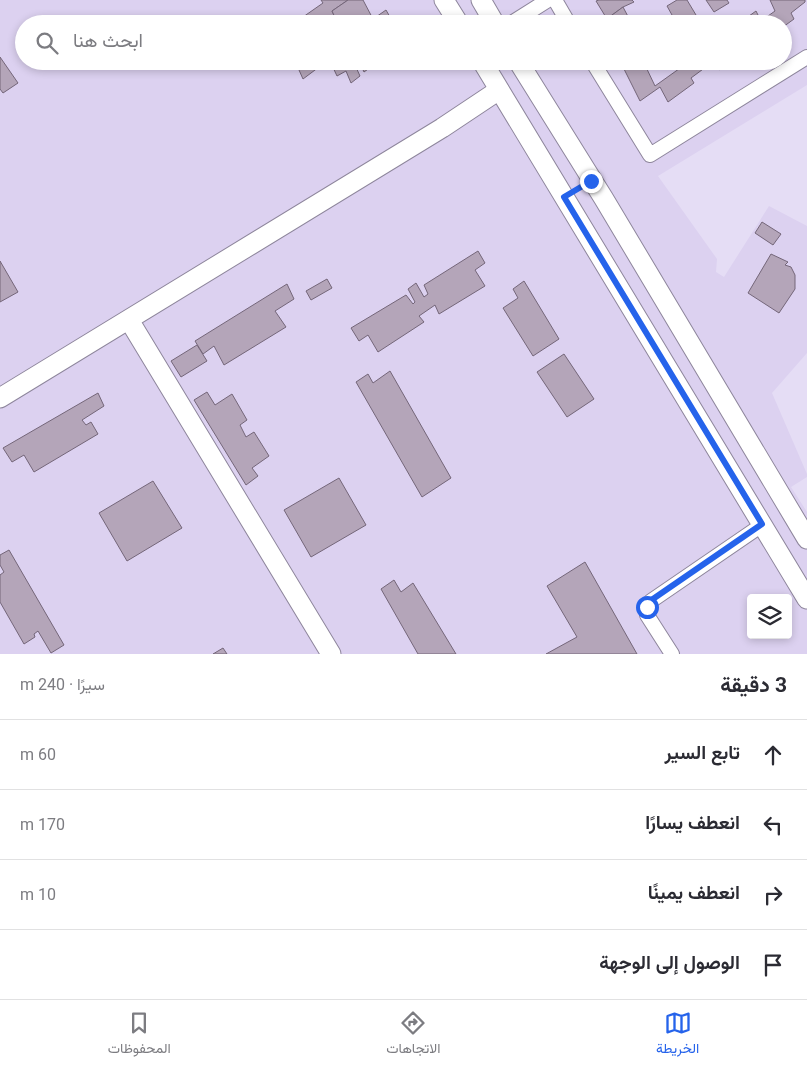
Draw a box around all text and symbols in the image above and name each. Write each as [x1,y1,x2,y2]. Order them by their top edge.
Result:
search box [15,15,792,70]
icon: search [33,29,61,57]
text: ابحث هنا [73,29,143,52]
route end [580,170,603,193]
map controls [747,594,792,639]
button: layers [747,594,792,639]
route start [636,596,659,619]
text: 3 دقيقة [720,673,787,697]
text: سيرًا · 240 m [20,675,105,694]
text: تابع السير [664,741,740,764]
icon: ahead [759,741,787,769]
text: 60 m [20,745,56,764]
text: انعطف يسارًا [645,811,740,834]
icon: left [759,811,787,839]
text: 170 m [20,815,65,834]
text: انعطف يمينًا [648,881,740,904]
icon: right [759,881,787,909]
text: 10 m [20,885,56,904]
text: الوصول إلى الوجهة [599,951,740,974]
icon: arrive [759,951,787,979]
tab: المحفوظات [108,1009,171,1061]
tab: الاتجاهات [386,1009,441,1061]
tab: الخريطة [656,1009,699,1061]

